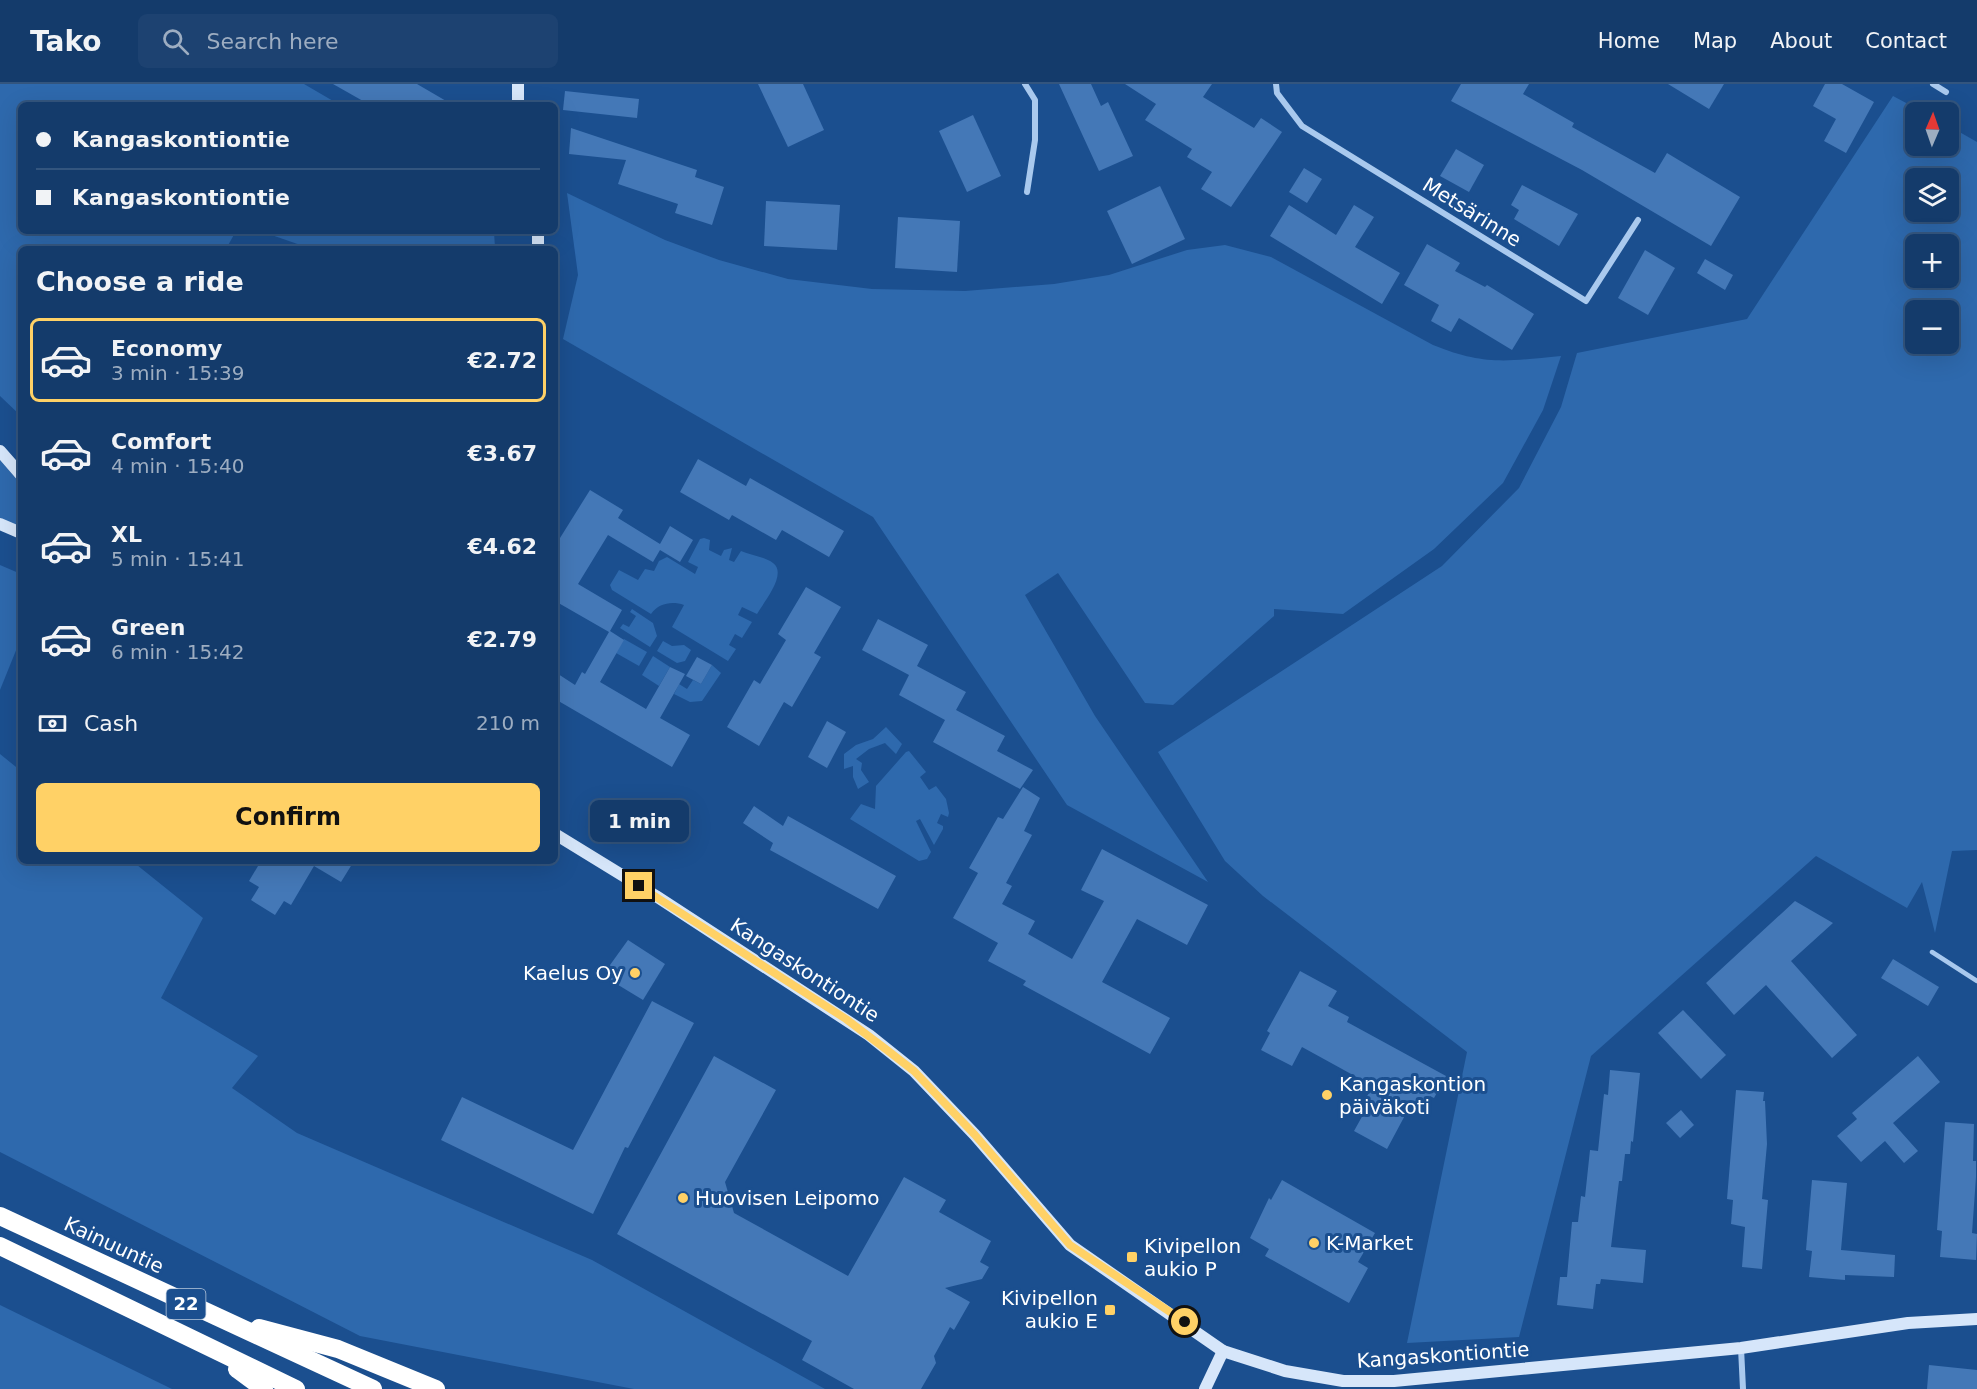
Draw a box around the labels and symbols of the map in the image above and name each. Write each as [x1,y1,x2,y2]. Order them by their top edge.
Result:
north arrow [1905,102,1959,156]
street label: Metsärinne [1418,172,1526,252]
callout: 1 min [590,799,688,841]
route end [625,872,652,899]
street label: Kangaskontiontie [726,913,884,1027]
place label: Kaelus Oy [523,961,623,985]
marker: Kaelus Oy [628,966,642,980]
place label: Kangaskontion päiväkoti [1339,1072,1486,1119]
marker: Kangaskontion päiväkoti [1320,1088,1334,1102]
place label: Huovisen Leipomo [695,1186,879,1210]
marker: Huovisen Leipomo [676,1191,690,1205]
street label: Kainuuntie [60,1212,168,1278]
place label: K-Market [1326,1231,1413,1255]
place label: Kivipellon aukio P [1144,1234,1241,1281]
marker: K-Market [1307,1236,1321,1250]
marker: Kivipellon aukio P [1125,1250,1139,1264]
place label: Kivipellon aukio E [1001,1286,1098,1333]
road number: 22 [166,1289,206,1319]
marker: Kivipellon aukio E [1103,1303,1117,1317]
route start [1171,1308,1198,1335]
street label: Kangaskontiontie [1356,1337,1530,1373]

